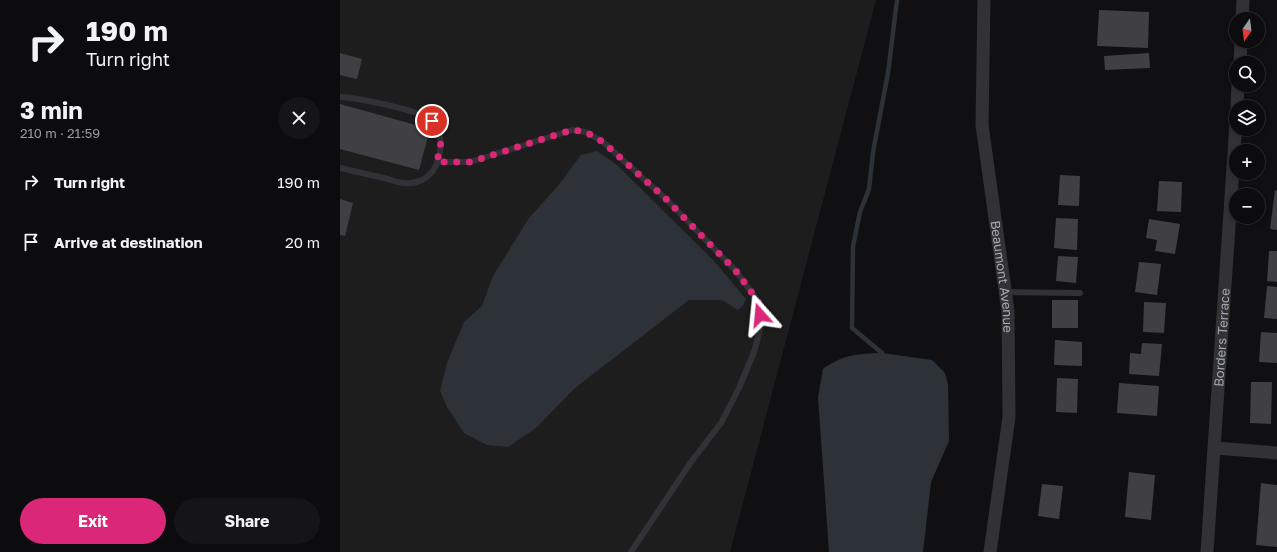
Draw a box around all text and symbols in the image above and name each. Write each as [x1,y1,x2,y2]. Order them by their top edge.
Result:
north arrow [1229,12,1265,48]
map controls [1229,12,1265,224]
text: 190 m [86,14,168,47]
icon: right [20,16,72,68]
text: Turn right [86,48,170,70]
button: search [1229,56,1265,92]
text: 3 min [20,95,83,124]
button: close [278,97,320,139]
button: layers [1229,100,1265,136]
pin [415,104,449,138]
icon: arrive [421,110,443,132]
text: 210 m · 21:59 [20,125,100,141]
button: + [1229,144,1265,180]
icon: right [20,171,42,193]
text: Turn right [54,173,125,191]
text: 190 m [277,173,320,191]
button: − [1229,188,1265,224]
street label: Beaumont Avenue [987,219,1016,333]
icon: arrive [20,231,42,253]
text: Arrive at destination [54,233,203,251]
text: 20 m [285,233,320,251]
street label: Borders Terrace [1210,288,1233,387]
position arrow [739,294,781,336]
button: Exit [20,498,166,544]
button: Share [174,498,320,544]

